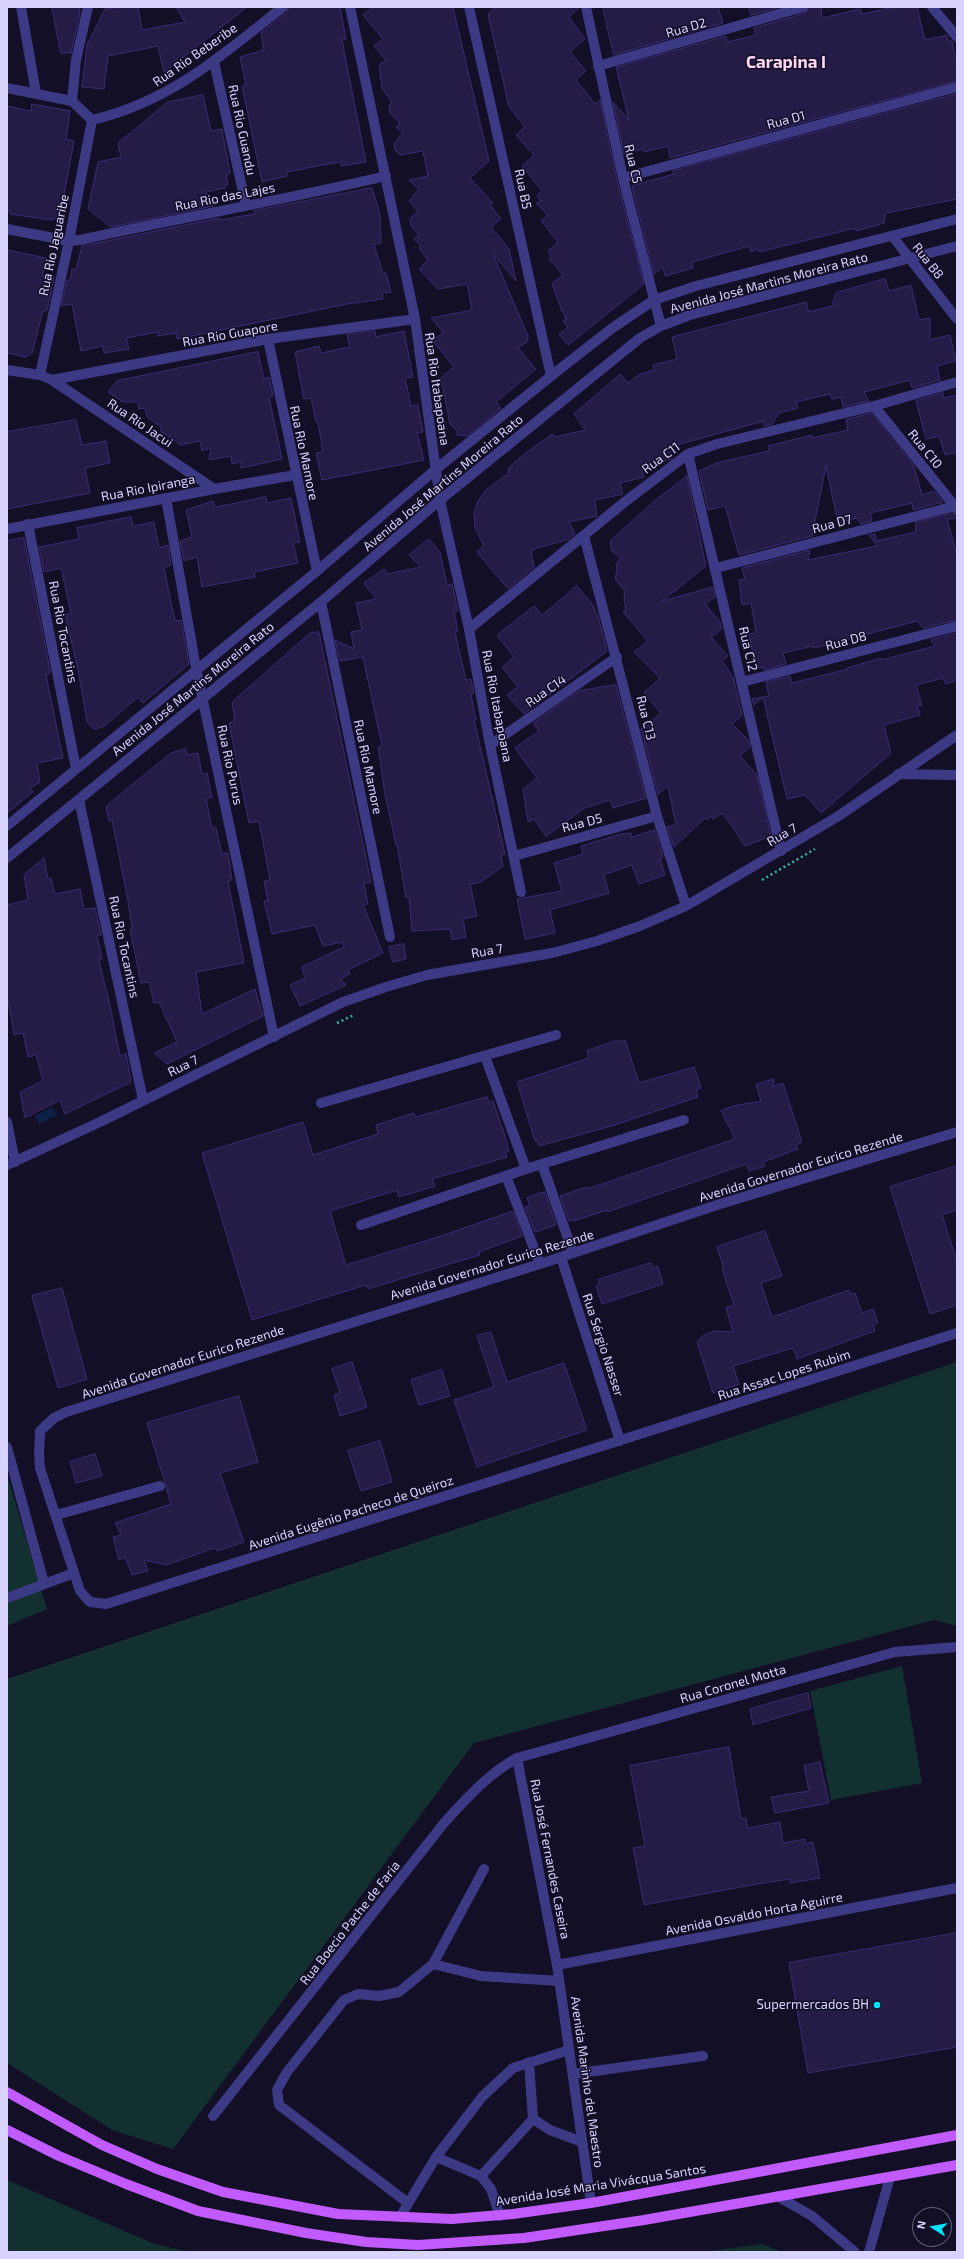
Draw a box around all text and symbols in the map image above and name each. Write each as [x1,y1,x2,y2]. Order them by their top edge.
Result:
street label: Rua D2 [664,15,708,41]
street label: Rua Rio Beberibe [150,20,240,90]
district label: Carapina I [746,52,826,72]
street label: Rua Rio Guandu [225,83,259,177]
street label: Rua D1 [765,107,807,133]
street label: Rua C5 [621,143,645,185]
street label: Rua B5 [511,168,535,210]
street label: Rua Rio das Lajes [174,180,276,214]
street label: Rua Rio Jaguaribe [36,193,72,297]
street label: Rua B8 [909,240,947,282]
street label: Avenida José Martins Moreira Rato [668,249,870,317]
street label: Rua Rio Guapore [181,318,279,350]
street label: Rua Rio Itabapoana [421,332,453,446]
street label: Rua Rio Jacui [104,395,176,451]
street label: Rua Rio Mamore [286,404,322,502]
street label: Avenida José Martins Moreira Rato [360,411,526,555]
street label: Rua C10 [904,426,946,472]
street label: Rua C11 [639,439,683,477]
street label: Rua Rio Ipiranga [100,471,196,505]
street label: Rua D7 [810,511,854,537]
street label: Rua Rio Tocantins [45,580,81,684]
street label: Avenida José Martins Moreira Rato [109,619,277,759]
street label: Rua C12 [735,625,761,673]
street label: Rua D8 [824,628,868,654]
street label: Rua Rio Itabapoana [478,649,516,763]
street label: Rua C14 [523,671,569,711]
street label: Rua C13 [633,694,659,742]
street label: Rua Rio Mamore [350,718,386,816]
street label: Rua Rio Purus [214,724,246,806]
street label: Rua D5 [560,810,604,836]
street label: Rua 7 [764,820,800,850]
street label: Rua Rio Tocantins [106,895,142,999]
street label: Rua 7 [470,941,504,961]
street label: Rua 7 [165,1052,201,1080]
street label: Avenida Governador Eurico Rezende [697,1129,905,1205]
street label: Avenida Governador Eurico Rezende [388,1227,596,1303]
street label: Rua Sérgio Nasser [579,1292,627,1398]
street label: Avenida Governador Eurico Rezende [80,1322,286,1402]
street label: Rua Assac Lopes Rubim [716,1346,852,1404]
street label: Avenida Eugênio Pacheco de Queiroz [247,1472,455,1554]
street label: Rua Coronel Motta [678,1661,788,1707]
street label: Rua José Fernandes Caseira [527,1778,573,1940]
street label: Rua Boecio Pache de Faria [297,1858,403,1988]
street label: Avenida Osvaldo Horta Aguirre [664,1889,844,1939]
street label: Avenida Marinho del Maestro [567,1995,607,2169]
place label: Supermercados BH [757,1997,869,2013]
marker: Supermercados BH [872,2000,882,2010]
street label: Avenida José Maria Vivácqua Santos [495,2161,707,2209]
north arrow [912,2207,952,2247]
text: N [914,2220,928,2230]

